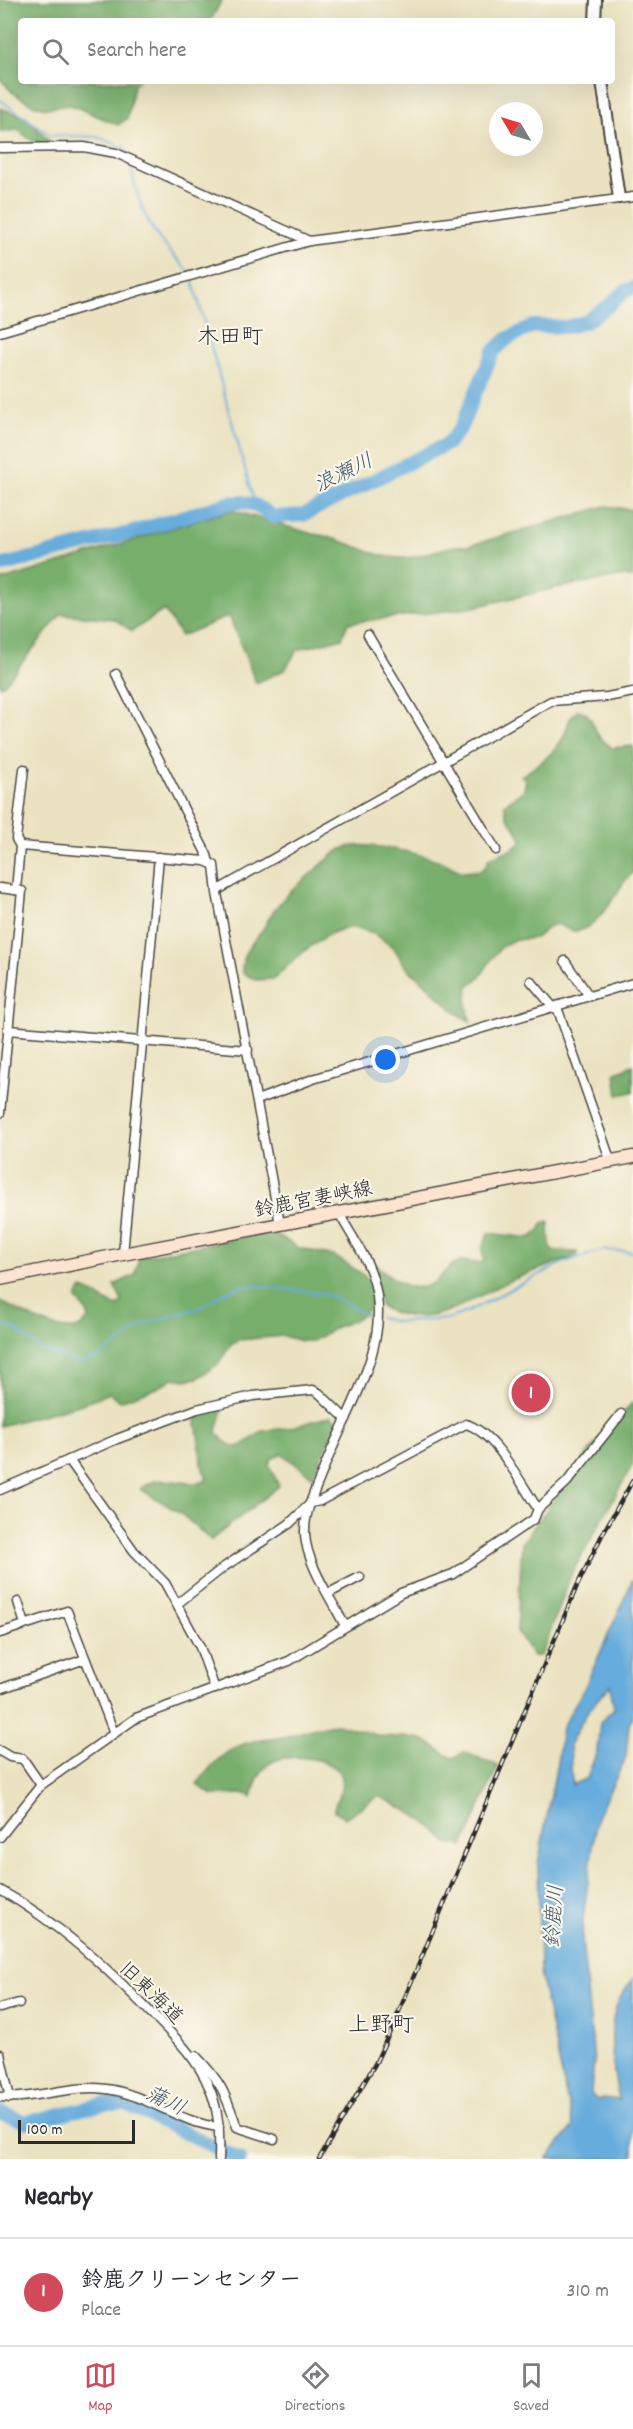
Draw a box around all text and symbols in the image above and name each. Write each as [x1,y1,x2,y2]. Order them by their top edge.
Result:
search box [18,18,615,84]
icon: search [39,35,72,68]
text: Search here [87,36,186,67]
north arrow [489,102,543,156]
district label: 木田町 [197,323,263,354]
water label: 浪瀬川 [309,447,379,502]
your location [371,1045,400,1074]
street label: 鈴鹿宮妻峡線 [252,1176,375,1226]
pin: 1 [512,1370,550,1416]
water label: 鈴鹿川 [539,1884,573,1949]
street label: 旧東海道 [111,1956,188,2032]
district label: 上野町 [348,2011,414,2042]
water label: 蒲川 [139,2080,190,2125]
scale bar [18,2117,135,2144]
text: 100 m [27,2119,63,2142]
text: Nearby [24,2180,92,2217]
text: 鈴鹿クリーンセンター [81,2266,301,2297]
text: 1 [41,2278,46,2306]
text: 310 m [567,2278,609,2306]
text: Place [81,2297,121,2325]
tab: Map [84,2359,117,2418]
tab: Directions [285,2359,345,2418]
tab: Saved [513,2359,549,2418]

